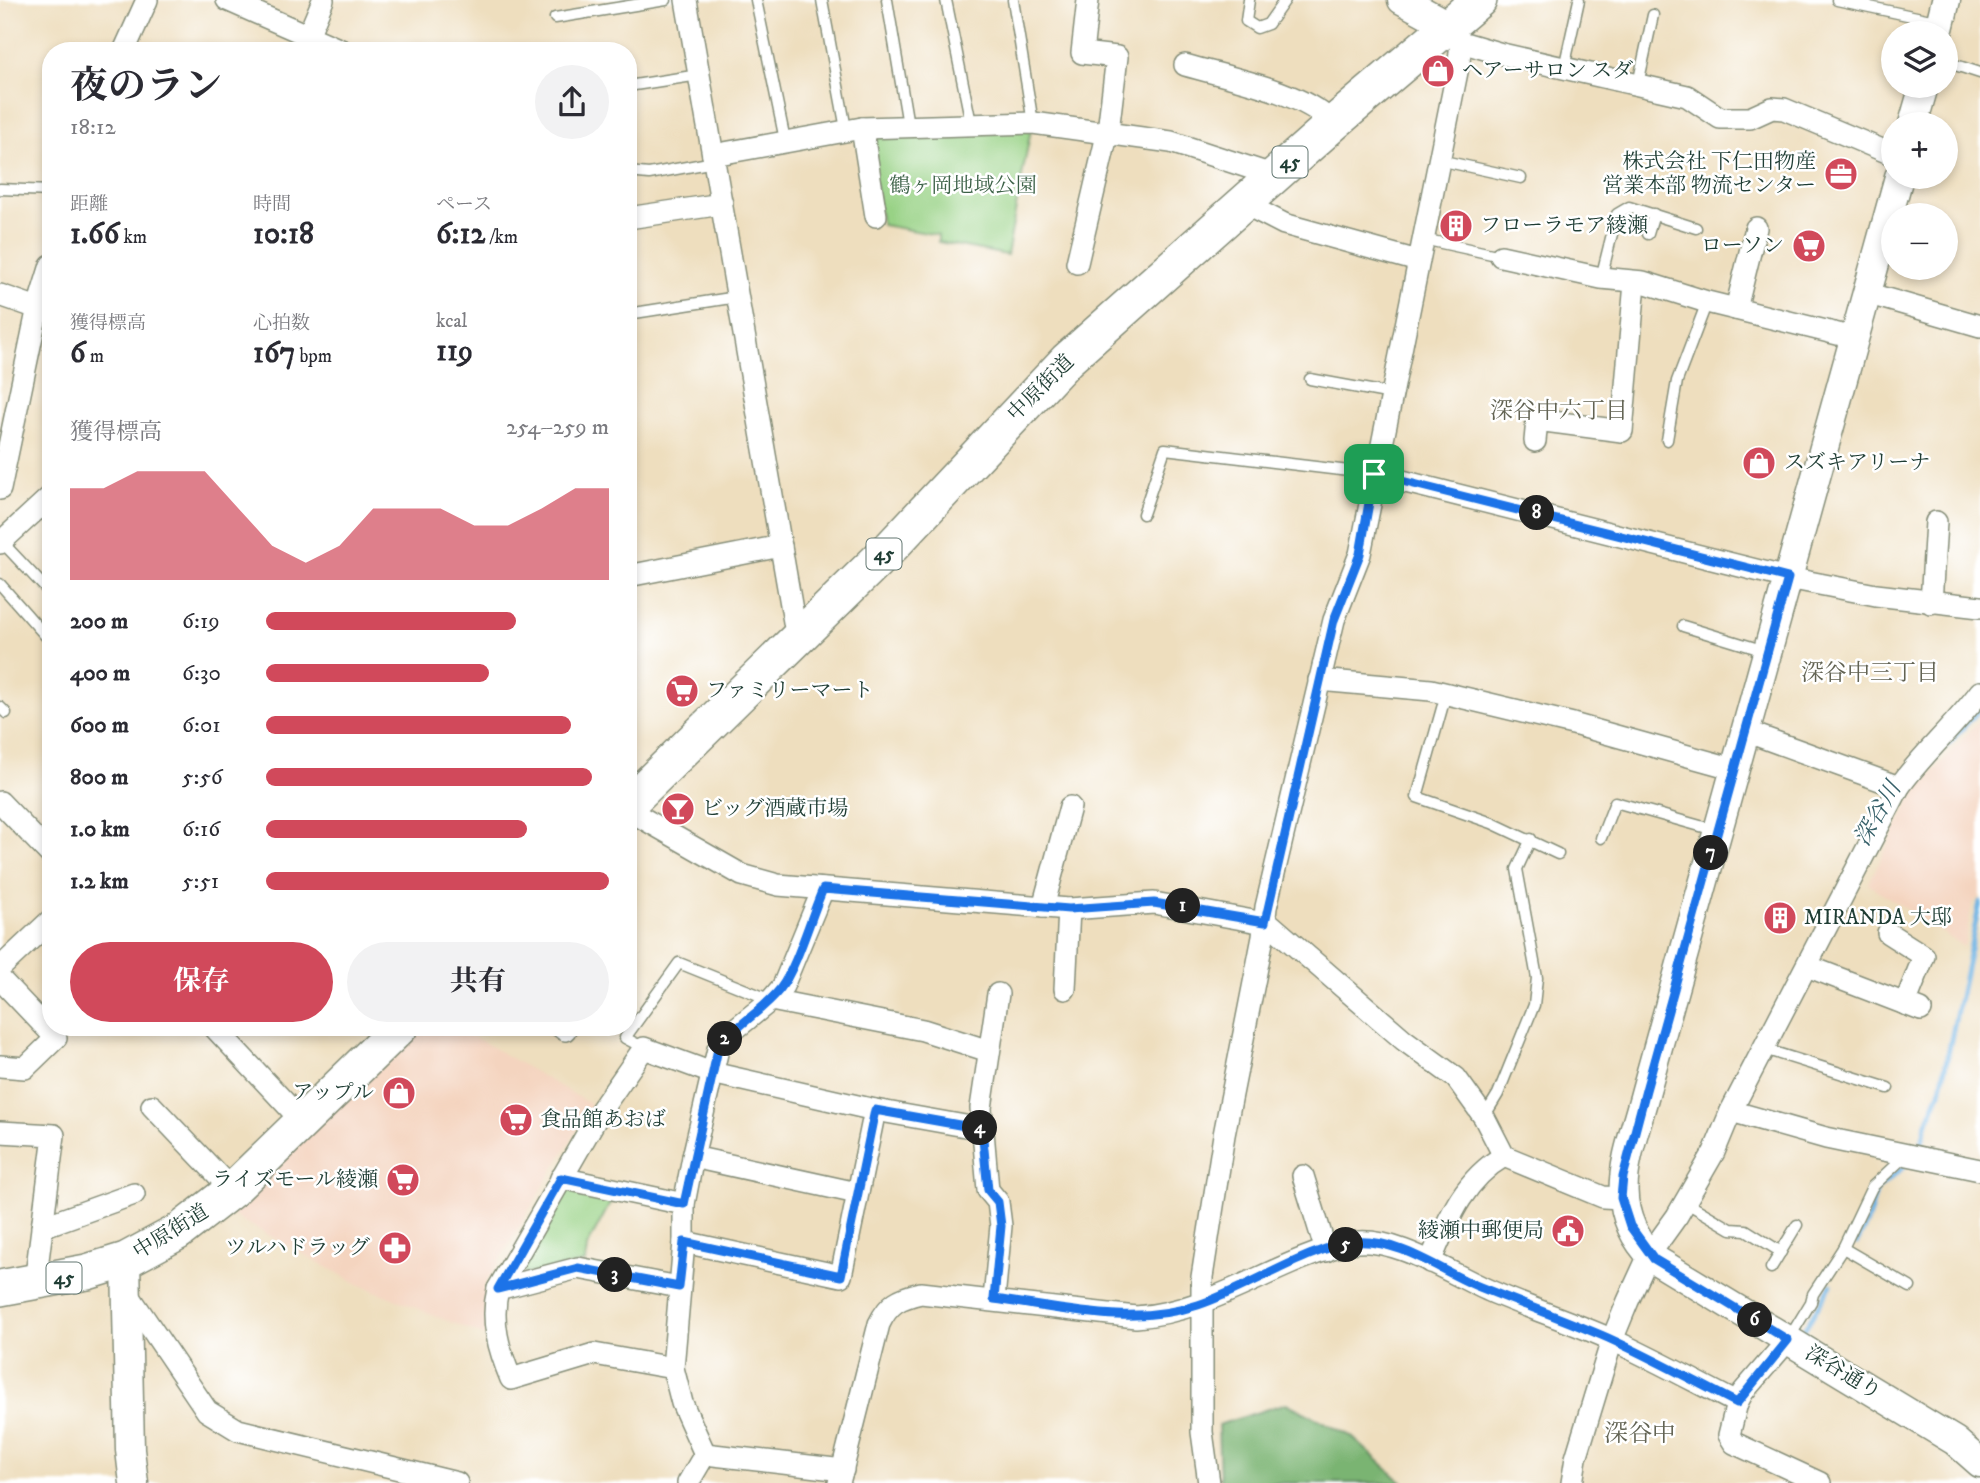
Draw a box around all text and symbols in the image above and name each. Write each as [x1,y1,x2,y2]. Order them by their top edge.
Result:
map controls [1881,21,1958,280]
button: layers [1881,21,1958,98]
shop icon: ヘアーサロン スダ [1419,52,1457,90]
place label: ヘアーサロン スダ [1462,58,1633,84]
text: 夜のラン [70,63,222,111]
button: share [535,65,609,139]
button: + [1881,112,1958,189]
text: 18:12 [70,113,116,142]
road number: 45 [1272,146,1308,178]
place label: 株式会社 下仁田物産 営業本部 物流センター [1602,149,1816,199]
office icon: 株式会社 下仁田物産 営業本部 物流センター [1822,155,1860,193]
park label: 鶴ヶ岡地域公園 [890,173,1037,199]
text: 距離 [70,193,108,216]
text: 時間 [253,193,291,216]
text: ペース [436,193,492,216]
button: − [1881,203,1958,280]
building icon: フローラモア綾瀬 [1437,207,1475,245]
place label: フローラモア綾瀬 [1480,213,1648,239]
text: 1.66 [70,216,119,253]
text: 10:18 [253,216,314,253]
text: 6:12 [436,216,485,253]
text: km [119,226,147,249]
text: /km [485,226,518,249]
supermarket icon: ローソン [1790,227,1828,265]
place label: ローソン [1701,233,1784,259]
text: kcal [436,310,467,333]
text: 獲得標高 [70,312,146,335]
text: 心拍数 [253,312,310,335]
text: 119 [436,333,473,370]
text: 6 [70,335,86,372]
text: 167 [253,335,295,372]
text: m [86,345,104,368]
text: bpm [295,345,332,368]
street label: 中原街道 [1002,349,1080,427]
district label: 深谷中六丁目 [1490,397,1628,426]
text: 254–259 m [506,413,609,442]
text: 獲得標高 [70,418,162,447]
pin [1344,444,1404,504]
shop icon: スズキアリーナ [1740,444,1778,482]
place label: スズキアリーナ [1784,450,1930,476]
icon: arrive [1355,455,1393,493]
pin: 8 [1520,496,1554,530]
text: 8 [1532,501,1541,524]
road number: 45 [866,538,902,569]
text: 200 m [70,607,128,636]
text: 6:19 [182,607,220,636]
text: 400 m [70,659,130,688]
text: 6:30 [182,659,221,688]
district label: 深谷中三丁目 [1801,659,1939,688]
supermarket icon: ファミリーマート [663,672,701,710]
place label: ファミリーマート [706,678,874,704]
text: 600 m [70,711,129,740]
text: 6:01 [182,711,221,740]
text: 800 m [70,763,128,792]
text: 5:56 [182,763,223,792]
water label: 深谷川 [1848,774,1909,851]
bar icon: ビッグ酒蔵市場 [659,790,697,828]
place label: ビッグ酒蔵市場 [702,796,848,822]
text: 1.0 km [70,815,130,844]
text: 6:16 [182,815,220,844]
pin: 7 [1694,836,1728,870]
text: 7 [1705,841,1716,864]
text: 1.2 km [70,867,129,896]
text: 5:51 [182,867,219,896]
pin: 1 [1166,888,1200,923]
text: 1 [1179,894,1186,917]
building icon: MIRANDA 大邸 [1761,899,1799,937]
place label: MIRANDA 大邸 [1804,905,1952,931]
button: 保存 [70,942,333,1022]
button: 共有 [347,942,609,1022]
pin: 2 [708,1021,742,1056]
text: 2 [720,1027,729,1050]
shop icon: アップル [380,1074,418,1112]
place label: アップル [292,1080,374,1106]
supermarket icon: 食品館あおば [497,1101,535,1139]
place label: 食品館あおば [540,1107,666,1133]
pin: 4 [962,1110,998,1146]
text: 4 [974,1116,985,1139]
supermarket icon: ライズモール綾瀬 [384,1161,422,1199]
place label: ライズモール綾瀬 [212,1167,378,1193]
street label: 中原街道 [128,1199,214,1265]
public building icon: 綾瀬中郵便局 [1549,1212,1587,1250]
place label: 綾瀬中郵便局 [1418,1218,1544,1244]
pin: 5 [1328,1228,1364,1262]
pharmacy icon: ツルハドラッグ [376,1229,414,1267]
text: 5 [1341,1233,1350,1256]
place label: ツルハドラッグ [225,1235,370,1261]
pin: 3 [598,1258,632,1292]
road number: 45 [46,1262,82,1294]
text: 3 [611,1263,618,1286]
pin: 6 [1738,1302,1772,1338]
text: 6 [1750,1308,1759,1331]
street label: 深谷通り [1800,1340,1886,1406]
district label: 深谷中 [1604,1419,1676,1449]

